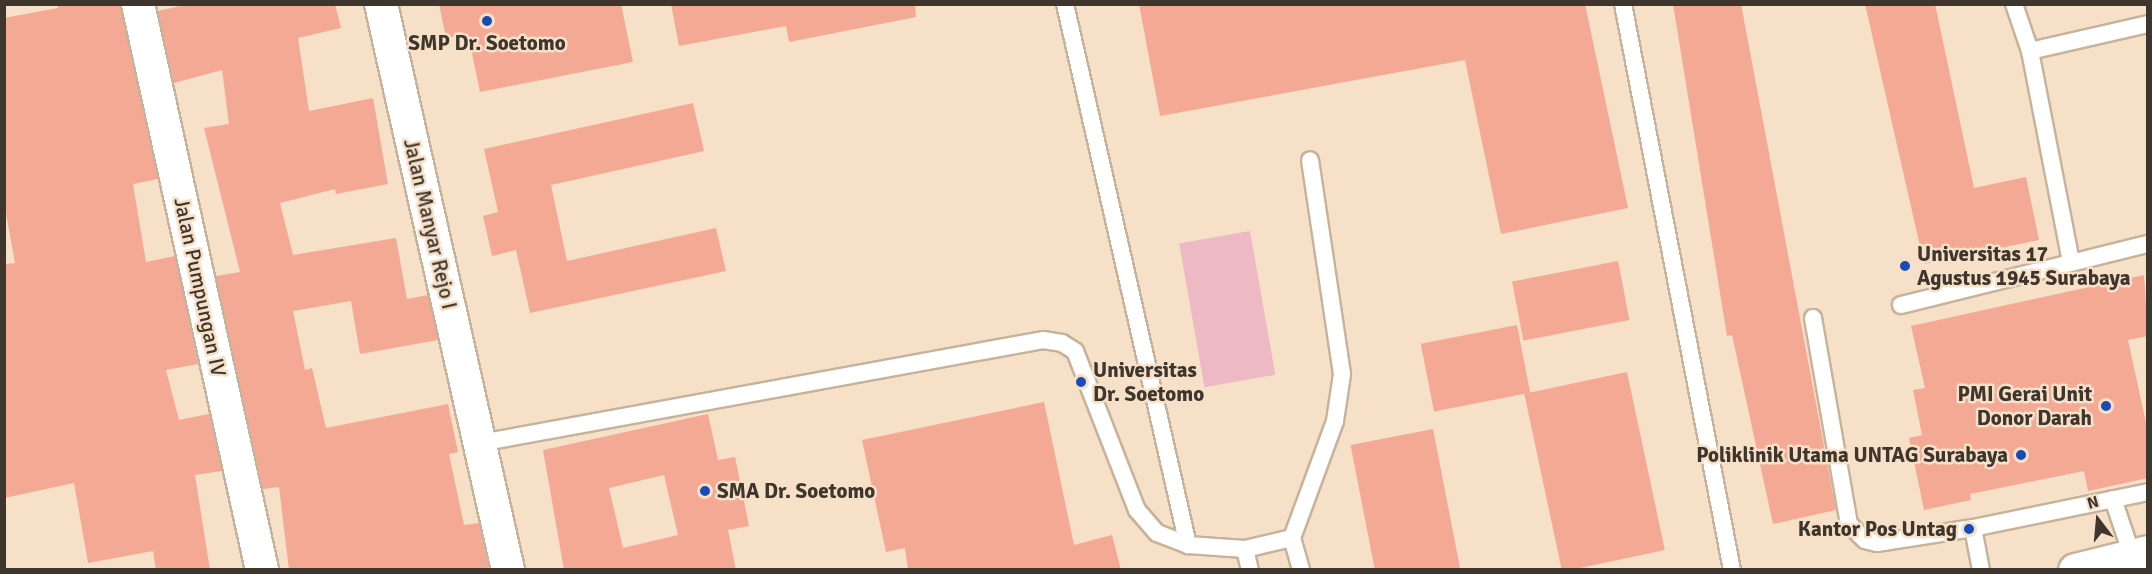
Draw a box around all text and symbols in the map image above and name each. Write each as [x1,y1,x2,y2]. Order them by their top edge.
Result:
marker: SMP Dr. Soetomo [480,14,494,28]
place label: SMP Dr. Soetomo [408,30,566,56]
street label: Jalan Manyar Rejo I [398,136,462,312]
street label: Jalan Pumpungan IV [169,195,231,379]
place label: Universitas 17 Agustus 1945 Surabaya [1917,241,2130,291]
marker: Universitas 17 Agustus 1945 Surabaya [1898,259,1912,273]
place label: Universitas Dr. Soetomo [1093,357,1204,407]
marker: Universitas Dr. Soetomo [1074,375,1088,389]
place label: PMI Gerai Unit Donor Darah [1957,381,2092,431]
marker: PMI Gerai Unit Donor Darah [2097,397,2115,415]
place label: Poliklinik Utama UNTAG Surabaya [1696,442,2008,468]
marker: Poliklinik Utama UNTAG Surabaya [2012,446,2030,464]
place label: SMA Dr. Soetomo [717,478,875,504]
marker: SMA Dr. Soetomo [698,484,712,498]
north arrow [2068,490,2128,550]
text: N [2085,492,2101,514]
place label: Kantor Pos Untag [1798,516,1957,542]
marker: Kantor Pos Untag [1962,522,1976,536]

